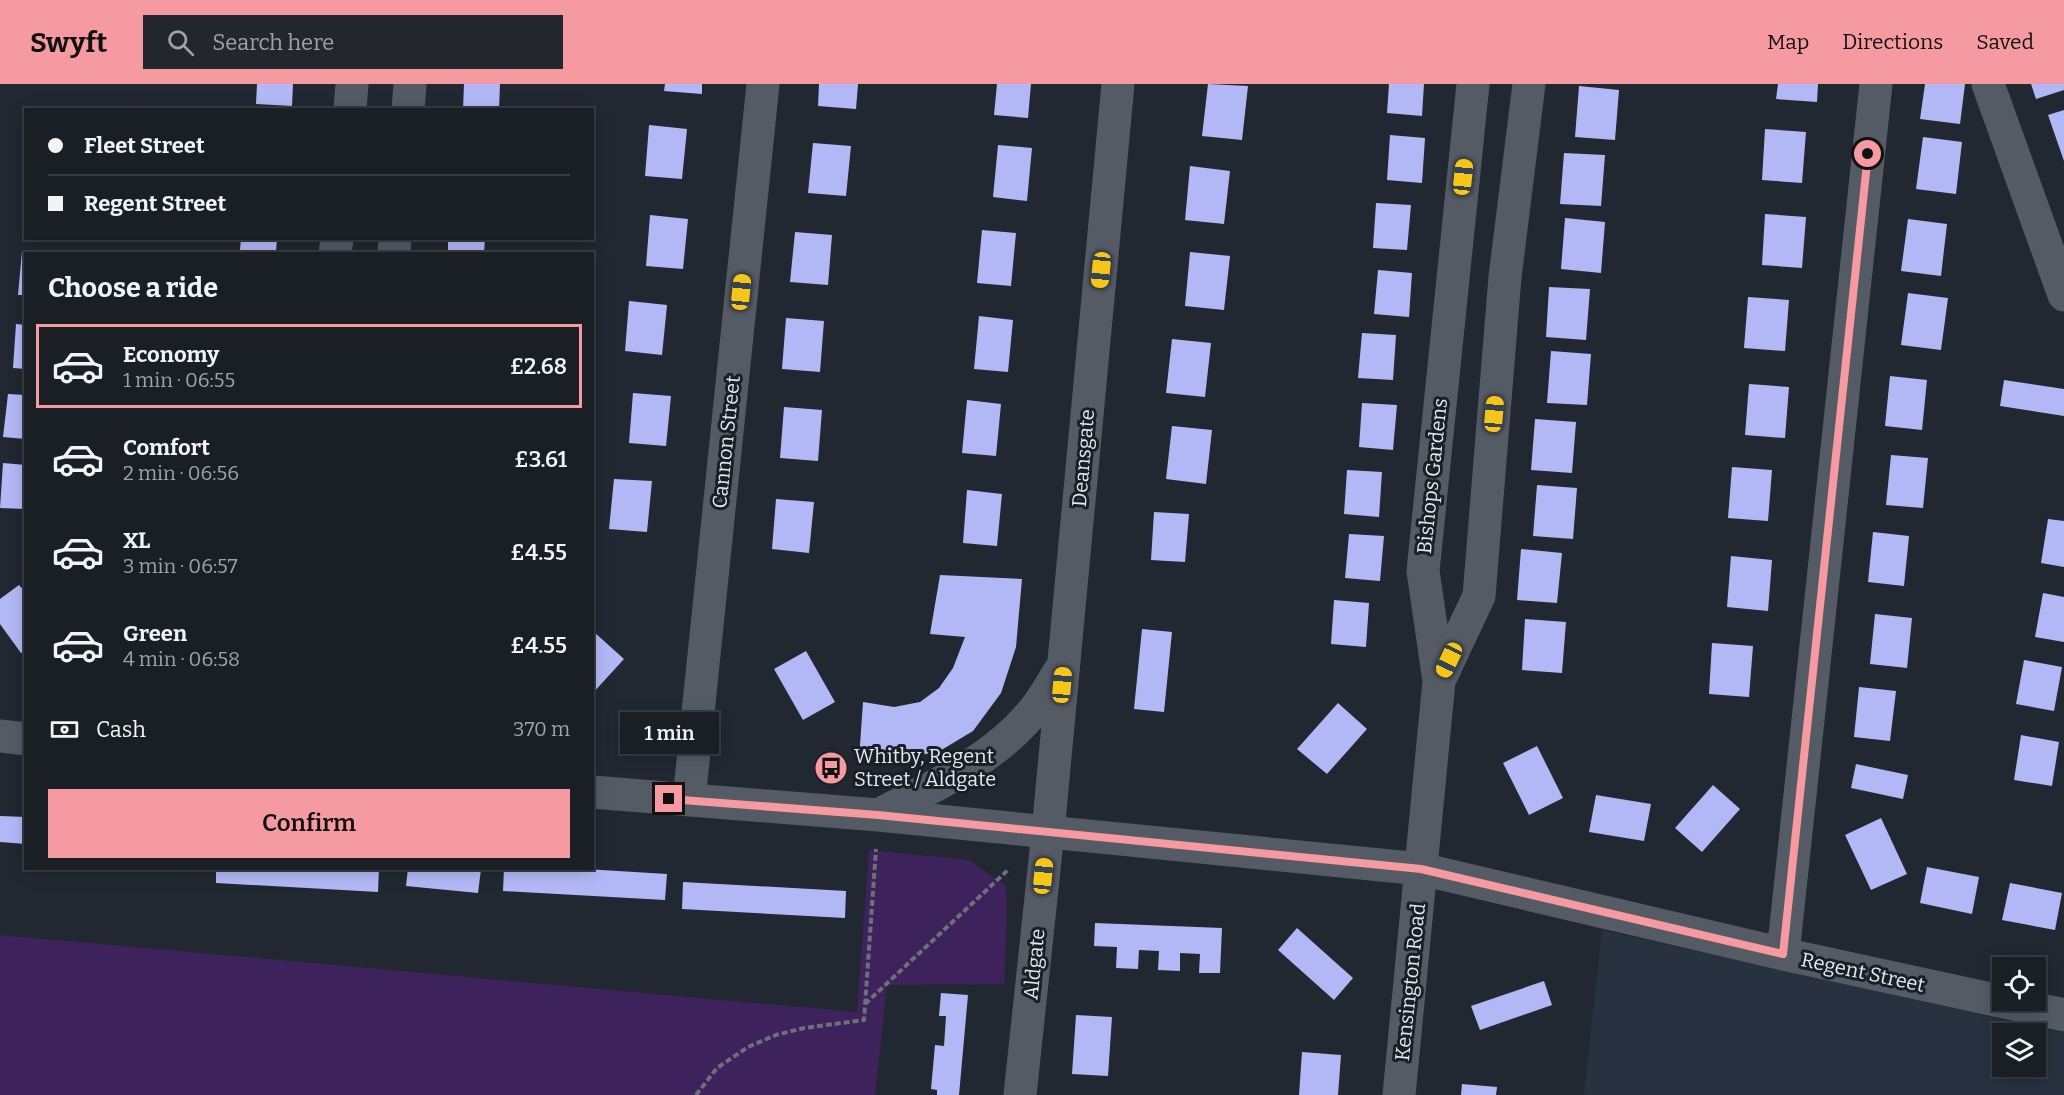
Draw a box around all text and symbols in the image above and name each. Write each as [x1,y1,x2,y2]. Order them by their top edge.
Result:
search box [143,15,563,69]
text: Swyft [30,26,107,59]
icon: search [164,26,197,59]
text: Search here [212,29,334,56]
text: Map [1767,29,1809,55]
text: Directions [1842,29,1943,55]
text: Saved [1976,29,2034,55]
text: Fleet Street [84,132,205,159]
route start [1854,140,1881,167]
car [1452,158,1474,196]
text: Regent Street [84,190,226,217]
car [1090,251,1112,289]
text: Choose a ride [48,272,218,304]
car [730,273,752,311]
icon: car [51,339,105,393]
text: Economy [123,341,219,368]
text: £2.68 [510,353,567,380]
text: 1 min · 06:55 [123,368,235,392]
street label: Cannon Street [707,374,745,510]
car [1483,395,1505,433]
street label: Bishops Gardens [1412,397,1452,555]
street label: Deansgate [1067,408,1099,508]
icon: car [51,432,105,486]
text: Comfort [123,434,210,461]
text: £3.61 [514,446,567,473]
text: 2 min · 06:56 [123,461,239,485]
icon: car [51,525,105,579]
text: XL [123,527,150,554]
text: £4.55 [510,539,567,566]
text: 3 min · 06:57 [123,554,237,578]
icon: car [51,618,105,672]
text: Green [123,620,187,647]
text: £4.55 [510,632,567,659]
car [1433,640,1465,680]
text: 4 min · 06:58 [123,647,240,671]
car [1051,666,1073,704]
callout: 1 min [620,712,718,754]
icon: cash [48,713,81,746]
text: Cash [96,716,146,743]
text: 370 m [513,717,570,741]
text: 1 min [644,721,695,745]
place label: Whitby, Regent Street / Aldgate [854,744,996,791]
bus stop icon: Whitby, Regent Street / Aldgate [813,750,849,786]
route end [655,785,682,812]
button: Confirm [48,789,570,858]
car [1032,857,1054,895]
street label: Kensington Road [1390,902,1430,1062]
street label: Aldgate [1018,927,1050,1001]
street label: Regent Street [1799,947,1927,997]
map controls [1992,957,2046,1077]
button: locate [1992,957,2046,1011]
button: layers [1992,1023,2046,1077]

